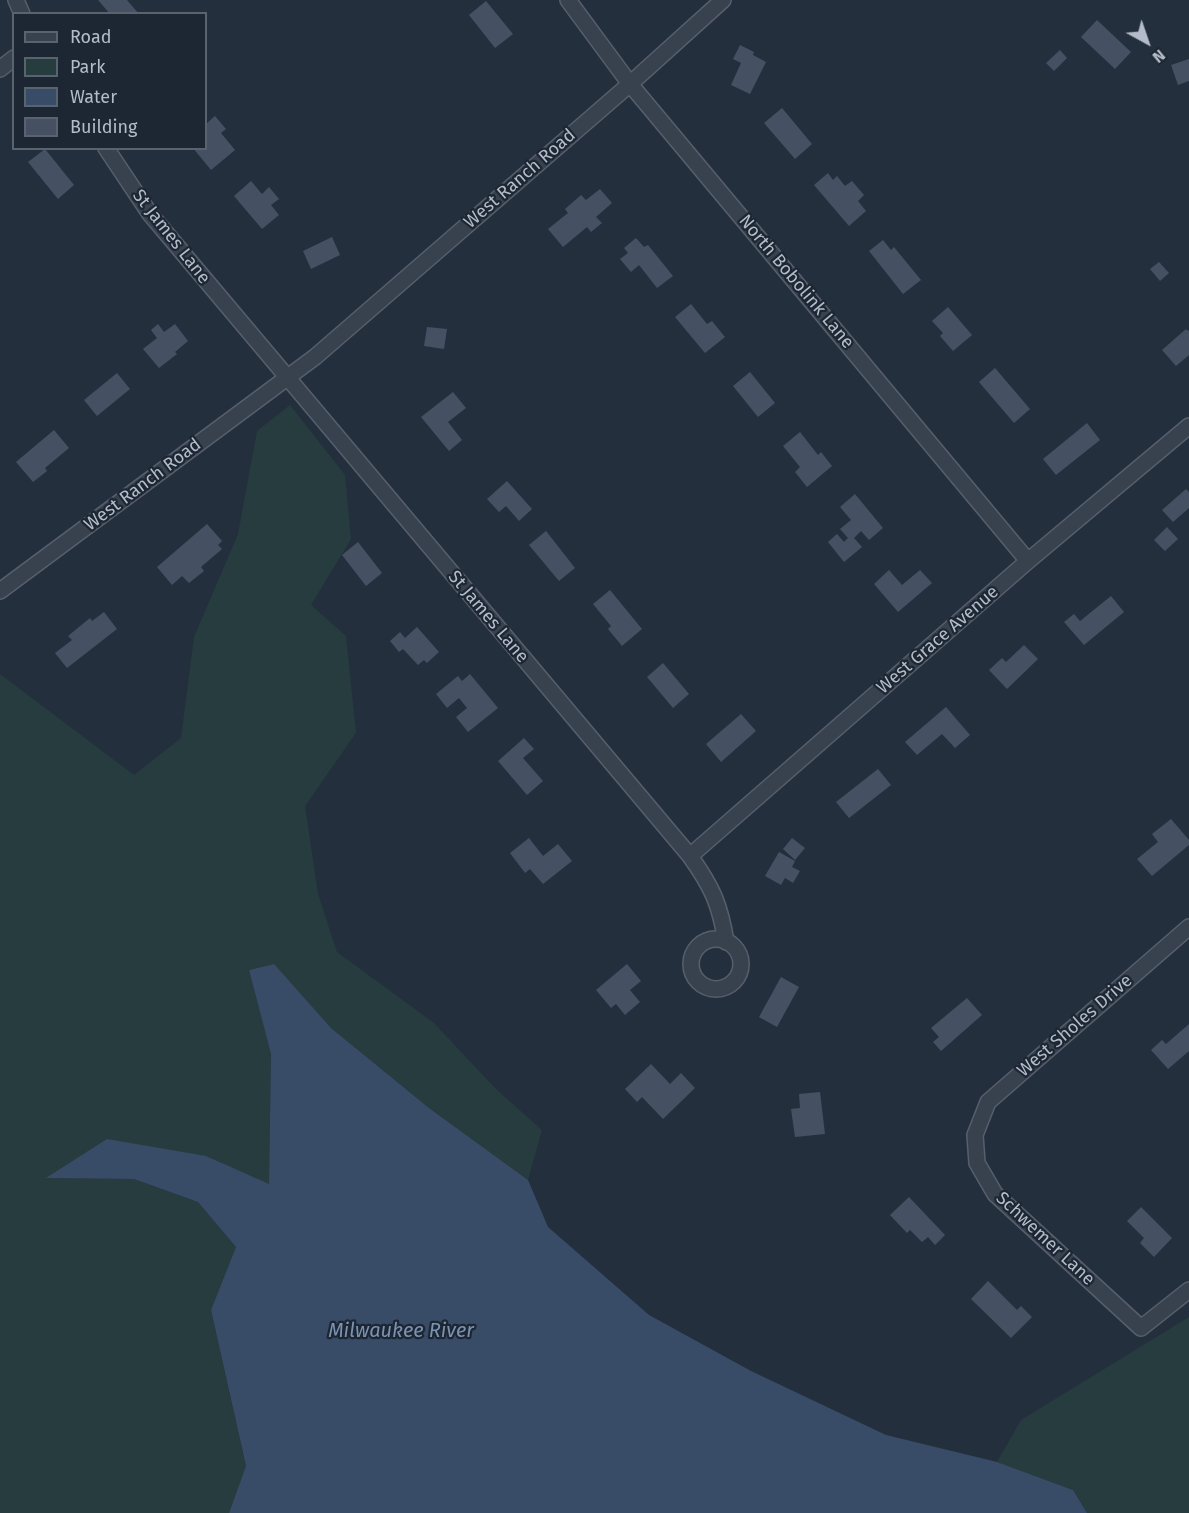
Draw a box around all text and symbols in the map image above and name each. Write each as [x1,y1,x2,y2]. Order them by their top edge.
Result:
legend [12,12,207,150]
north arrow [1117,12,1177,72]
text: Road [70,26,112,48]
text: N [1149,45,1169,67]
text: Park [70,56,105,78]
text: Water [70,86,117,108]
text: Building [70,116,137,138]
street label: West Ranch Road [460,125,580,233]
street label: St James Lane [127,186,215,288]
street label: North Bobolink Lane [734,211,858,353]
street label: West Ranch Road [80,434,206,536]
street label: St James Lane [443,567,533,667]
street label: West Grace Avenue [873,581,1003,699]
street label: West Sholes Drive [1013,970,1137,1082]
street label: Schwemer Lane [991,1188,1099,1290]
water label: Milwaukee River [328,1319,474,1343]

